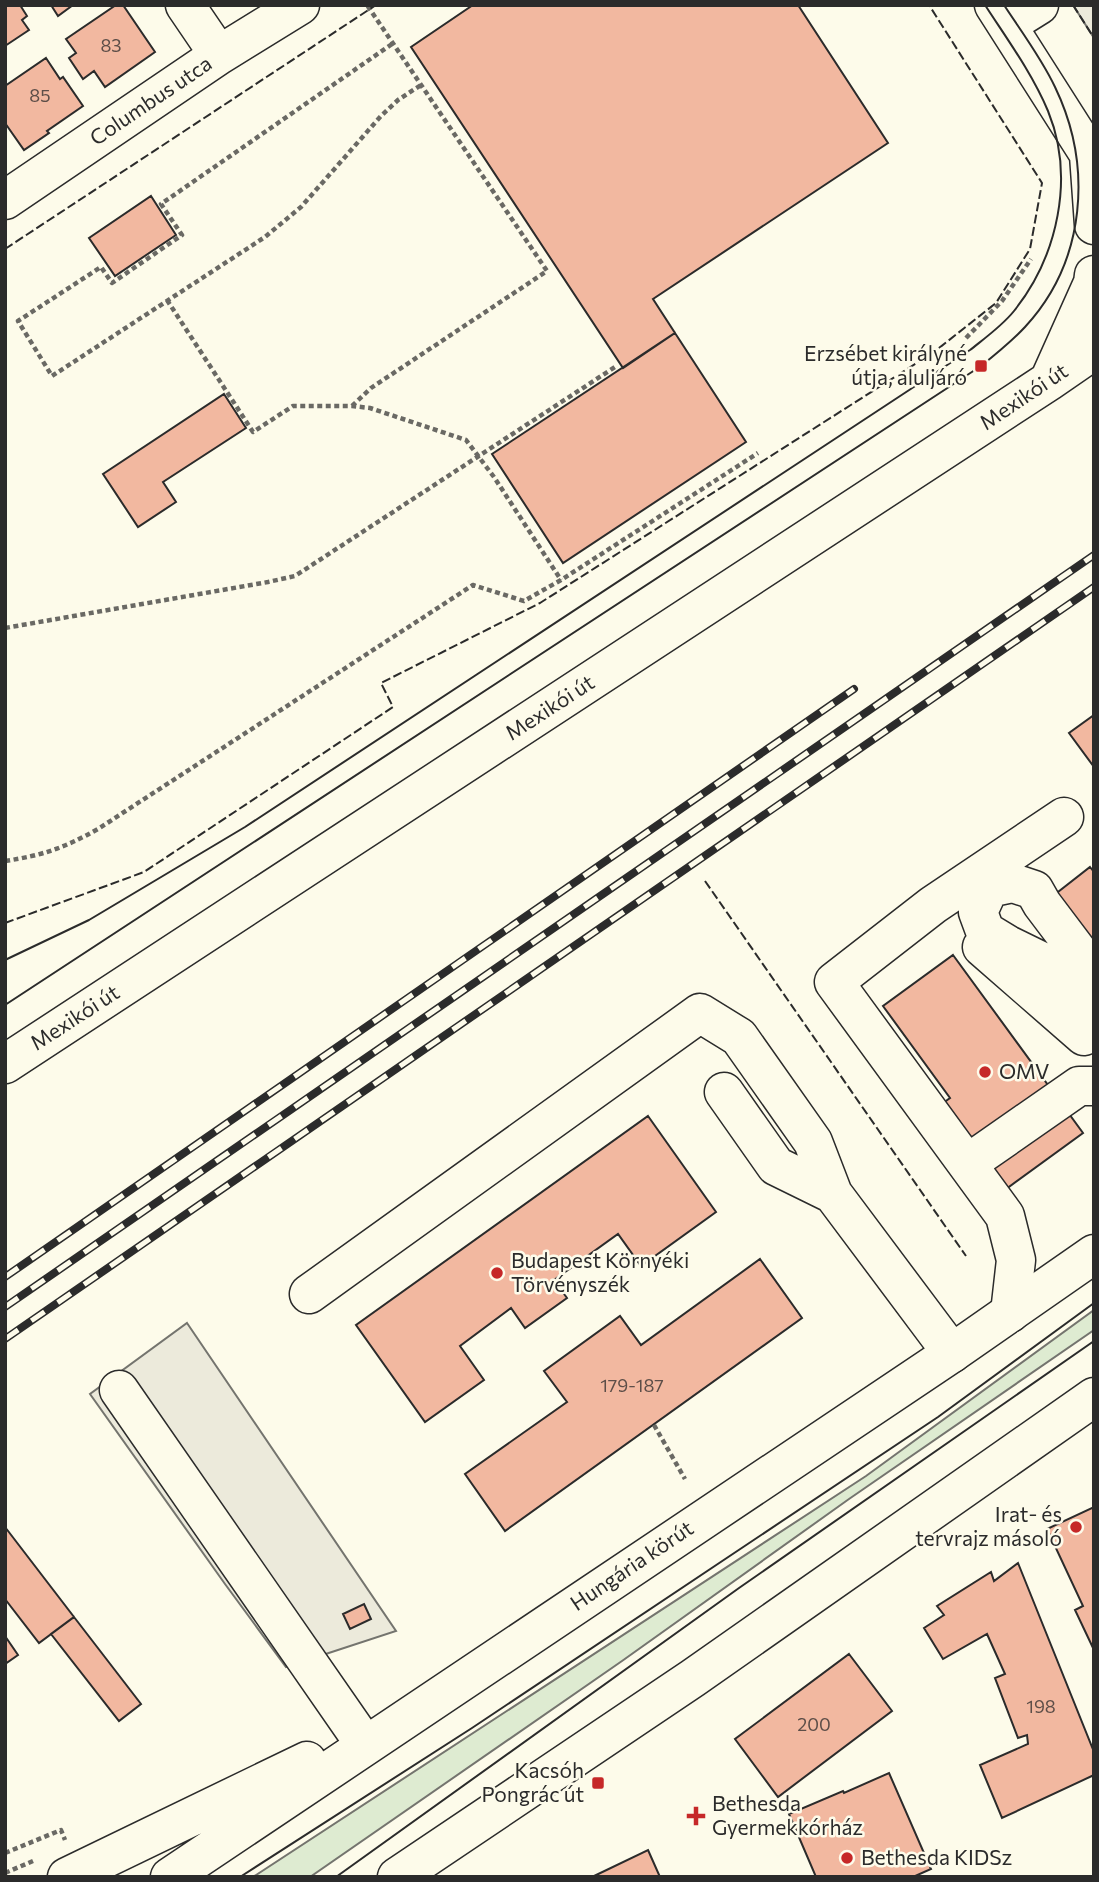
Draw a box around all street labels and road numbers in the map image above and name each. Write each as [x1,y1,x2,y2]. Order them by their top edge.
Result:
street label: Columbus utca [84,50,216,150]
street label: Mexikói út [974,357,1072,434]
street label: Mexikói út [500,669,598,745]
street label: Mexikói út [25,979,123,1055]
street label: Hungária körút [565,1515,697,1615]

